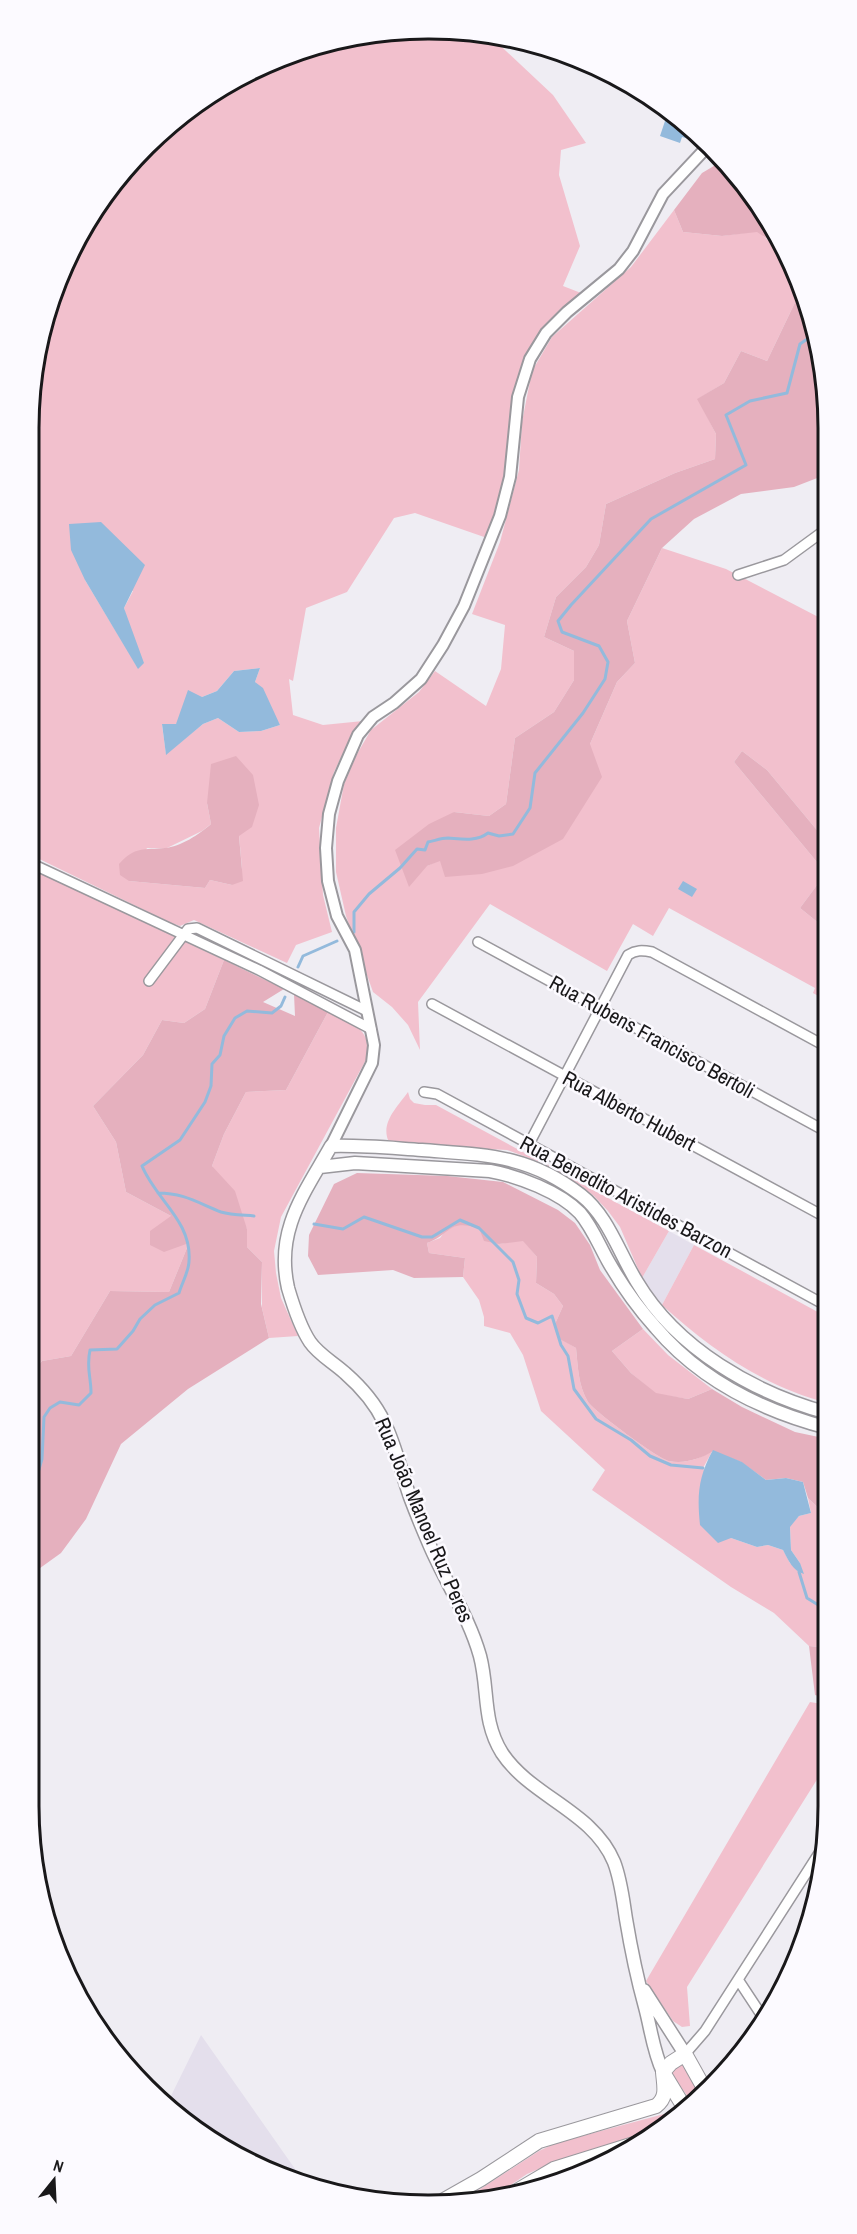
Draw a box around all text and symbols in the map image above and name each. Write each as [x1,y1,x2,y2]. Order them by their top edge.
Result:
street label: Rua Rubens Francisco Bertoli [544,968,760,1105]
street label: Rua Alberto Hubert [558,1063,701,1158]
street label: Rua Benedito Aristides Barzon [515,1128,737,1265]
street label: Rua João Manoel Ruz Peres [368,1413,481,1627]
north arrow [24,2150,84,2210]
text: N [51,2154,67,2178]

